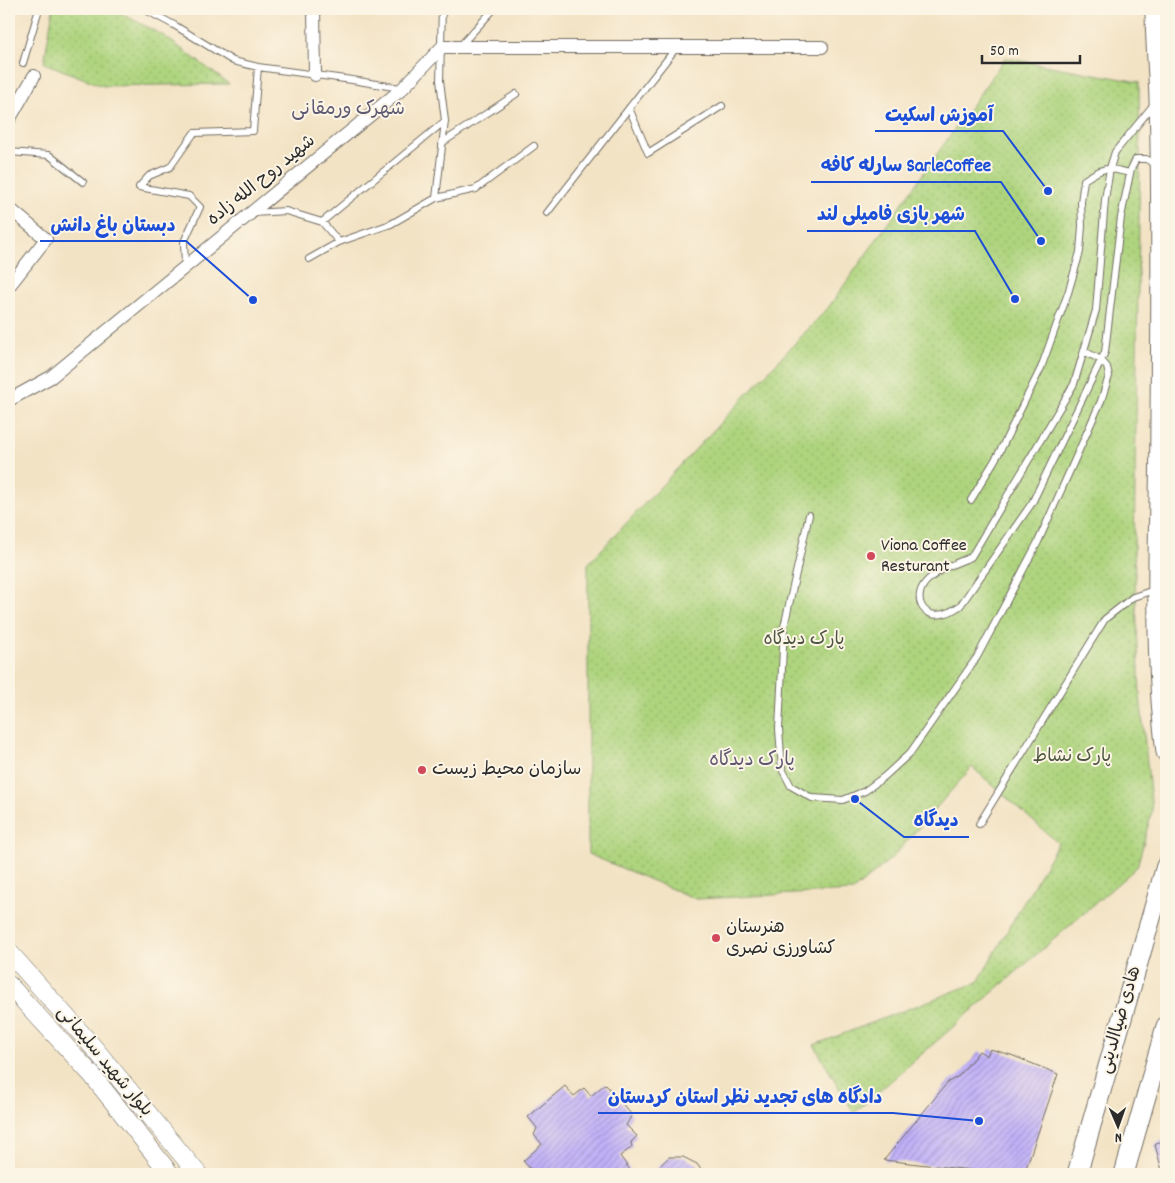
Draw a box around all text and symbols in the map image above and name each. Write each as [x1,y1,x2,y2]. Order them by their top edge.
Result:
scale bar [982,32,1080,64]
text: 50 m [990,41,1019,63]
district label: شهرک ورمقانی [291,97,405,124]
callout: آموزش اسکیت [875,97,1003,131]
text: آموزش اسکیت [885,104,994,131]
street label: شهید روح الله زاده [202,129,322,233]
callout: سارله کافه SarleCoffee [811,148,1001,182]
text: سارله کافه SarleCoffee [821,154,991,181]
callout: شهر بازی فامیلی لند [807,197,975,231]
text: شهر بازی فامیلی لند [817,203,965,230]
callout: دبستان باغ دانش [40,207,186,241]
text: دبستان باغ دانش [50,213,176,241]
place label: Viona Coffee Resturant [881,534,967,580]
marker: Viona Coffee Resturant [865,550,877,562]
park label: پارک دیدگاه [763,628,845,653]
park label: پارک نشاط [1033,745,1111,770]
district label: پارک دیدگاه [709,748,795,775]
place label: سازمان محیط زیست [432,758,582,783]
marker: سازمان محیط زیست [416,764,428,776]
callout: دیدگاه [904,803,969,837]
text: دیدگاه [914,808,958,836]
place label: هنرستان کشاورزی نصری [726,916,836,962]
marker: هنرستان کشاورزی نصری [710,932,722,944]
street label: هادی ضیاالدینی [1094,963,1148,1077]
street label: بلوار شهید سلیمانی [50,1001,158,1123]
callout: دادگاه های تجدید نظر استان کردستان [598,1079,893,1113]
text: دادگاه های تجدید نظر استان کردستان [608,1085,882,1113]
north arrow [1092,1100,1142,1150]
text: N [1114,1127,1122,1147]

